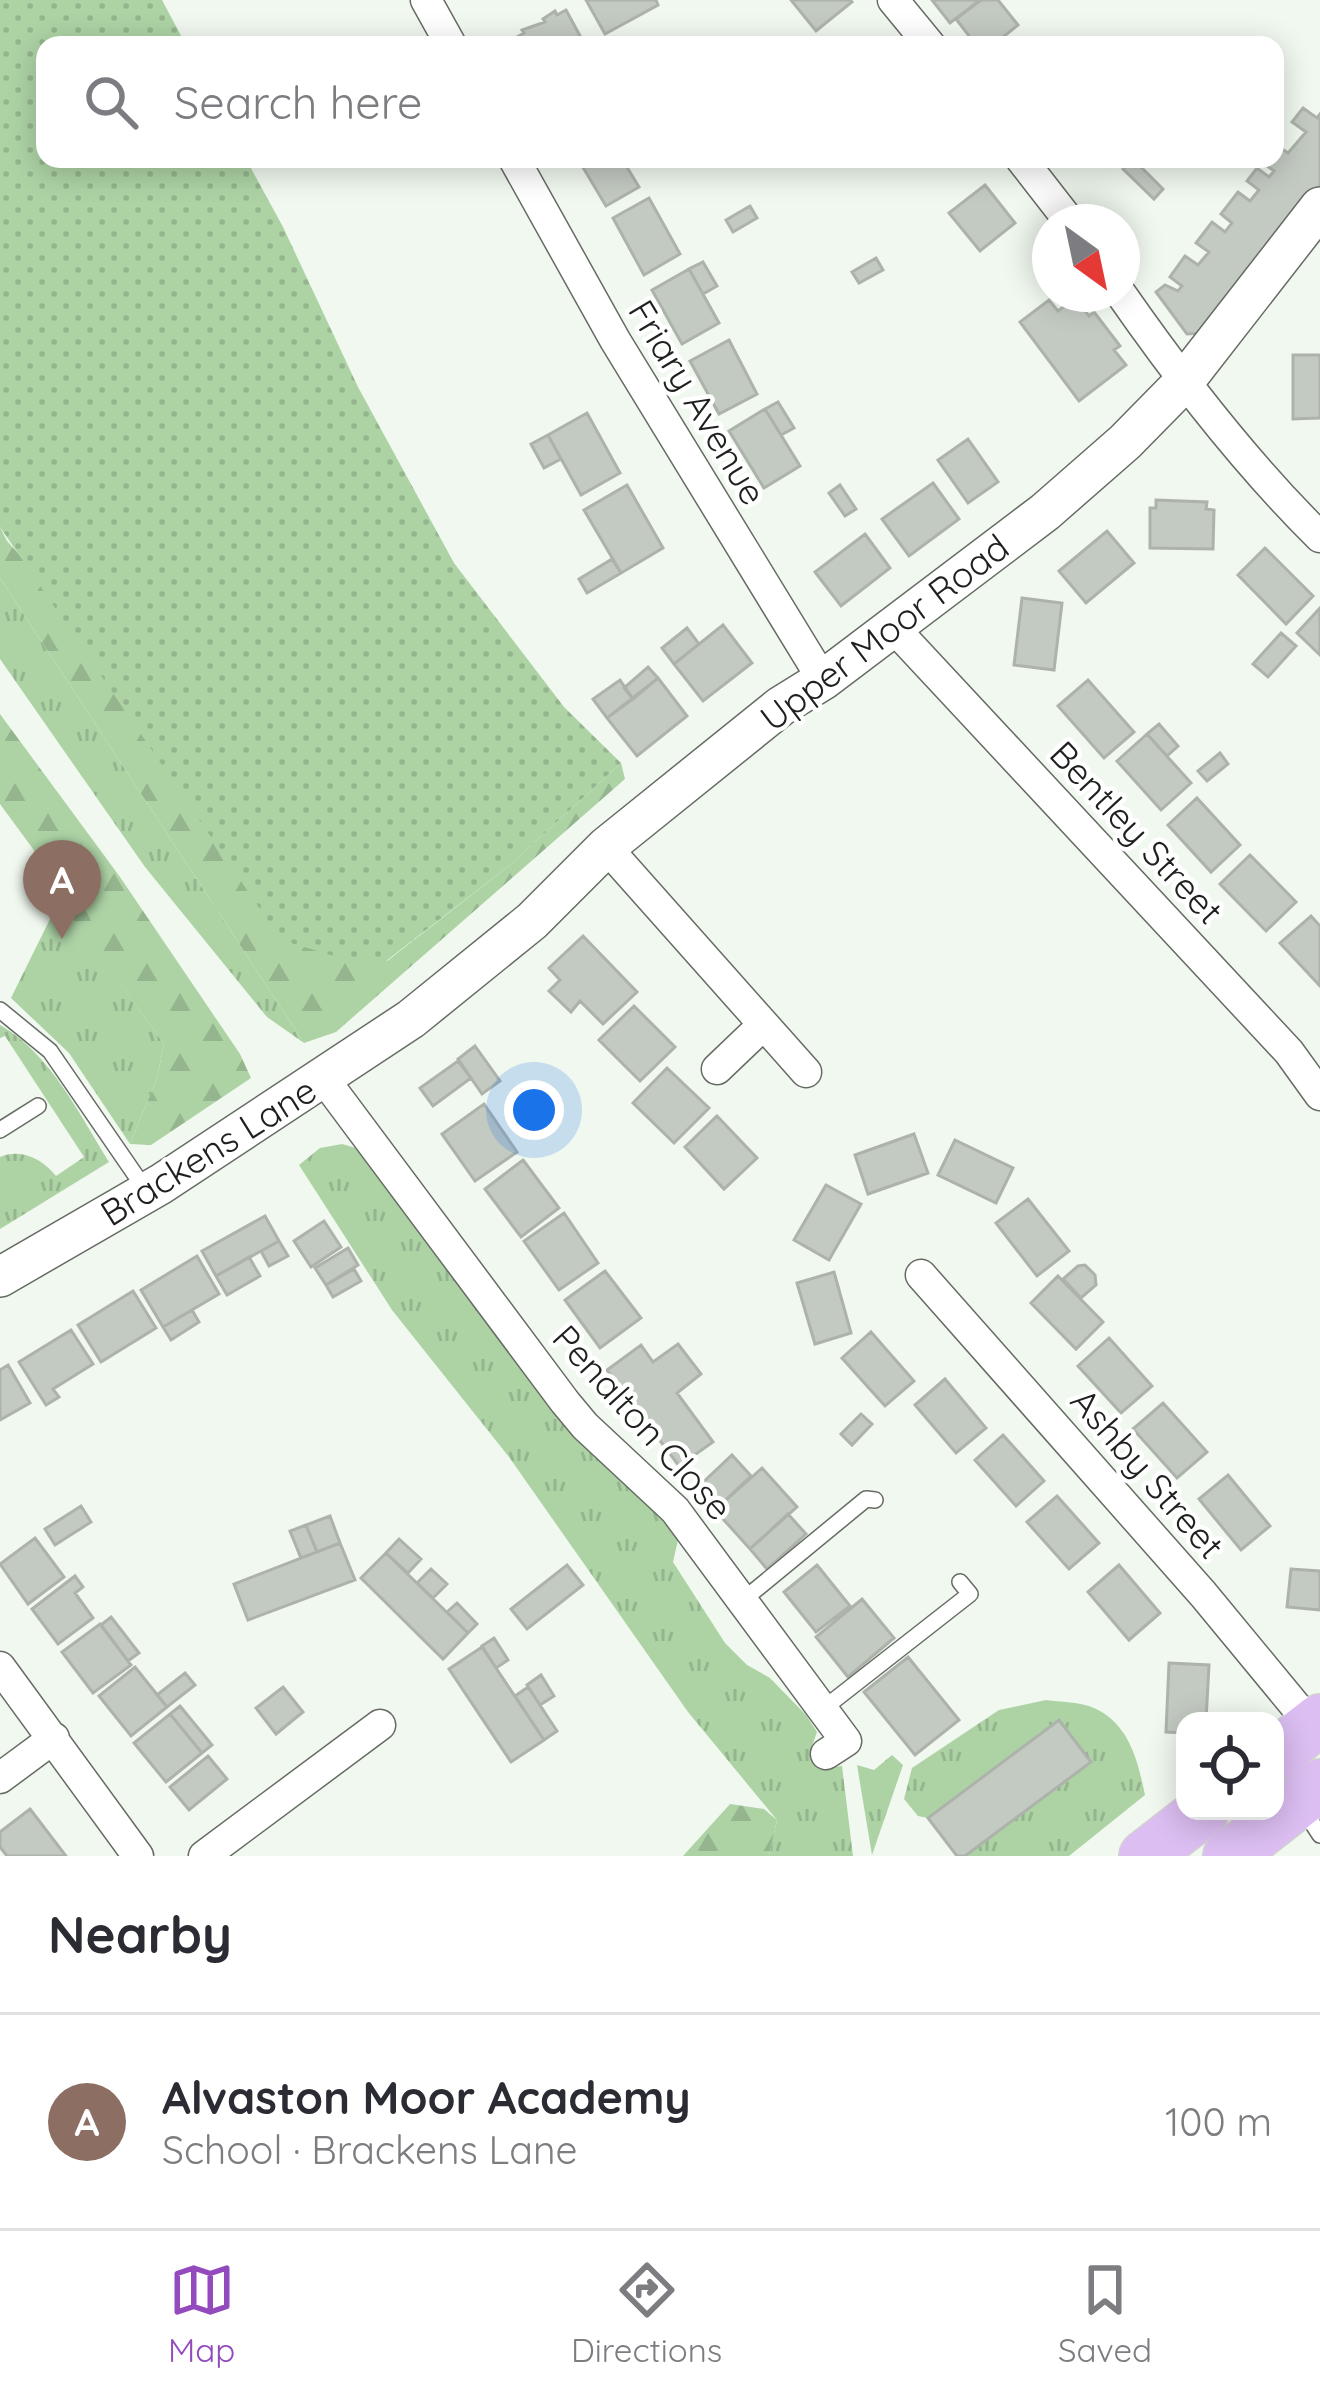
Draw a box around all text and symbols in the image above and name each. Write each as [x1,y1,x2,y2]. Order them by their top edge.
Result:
search box [36,36,1284,168]
icon: search [78,69,144,135]
text: Search here [174,74,422,130]
north arrow [1032,204,1140,312]
street label: Friary Avenue [619,292,777,512]
street label: Upper Moor Road [751,524,1017,740]
street label: Bentley Street [1041,731,1233,933]
pin: A [23,840,101,939]
street label: Brackens Lane [92,1067,324,1235]
your location [504,1080,564,1140]
street label: Penalton Close [544,1315,742,1529]
street label: Ashby Street [1062,1379,1234,1567]
map controls [1176,1712,1284,1820]
button: locate [1176,1712,1284,1820]
text: Nearby [48,1902,232,1966]
text: Alvaston Moor Academy [162,2069,691,2125]
text: A [75,2097,99,2146]
text: 100 m [1165,2097,1272,2146]
text: School · Brackens Lane [162,2125,578,2174]
tab: Map [168,2257,235,2370]
tab: Directions [571,2257,722,2370]
tab: Saved [1058,2257,1152,2370]

